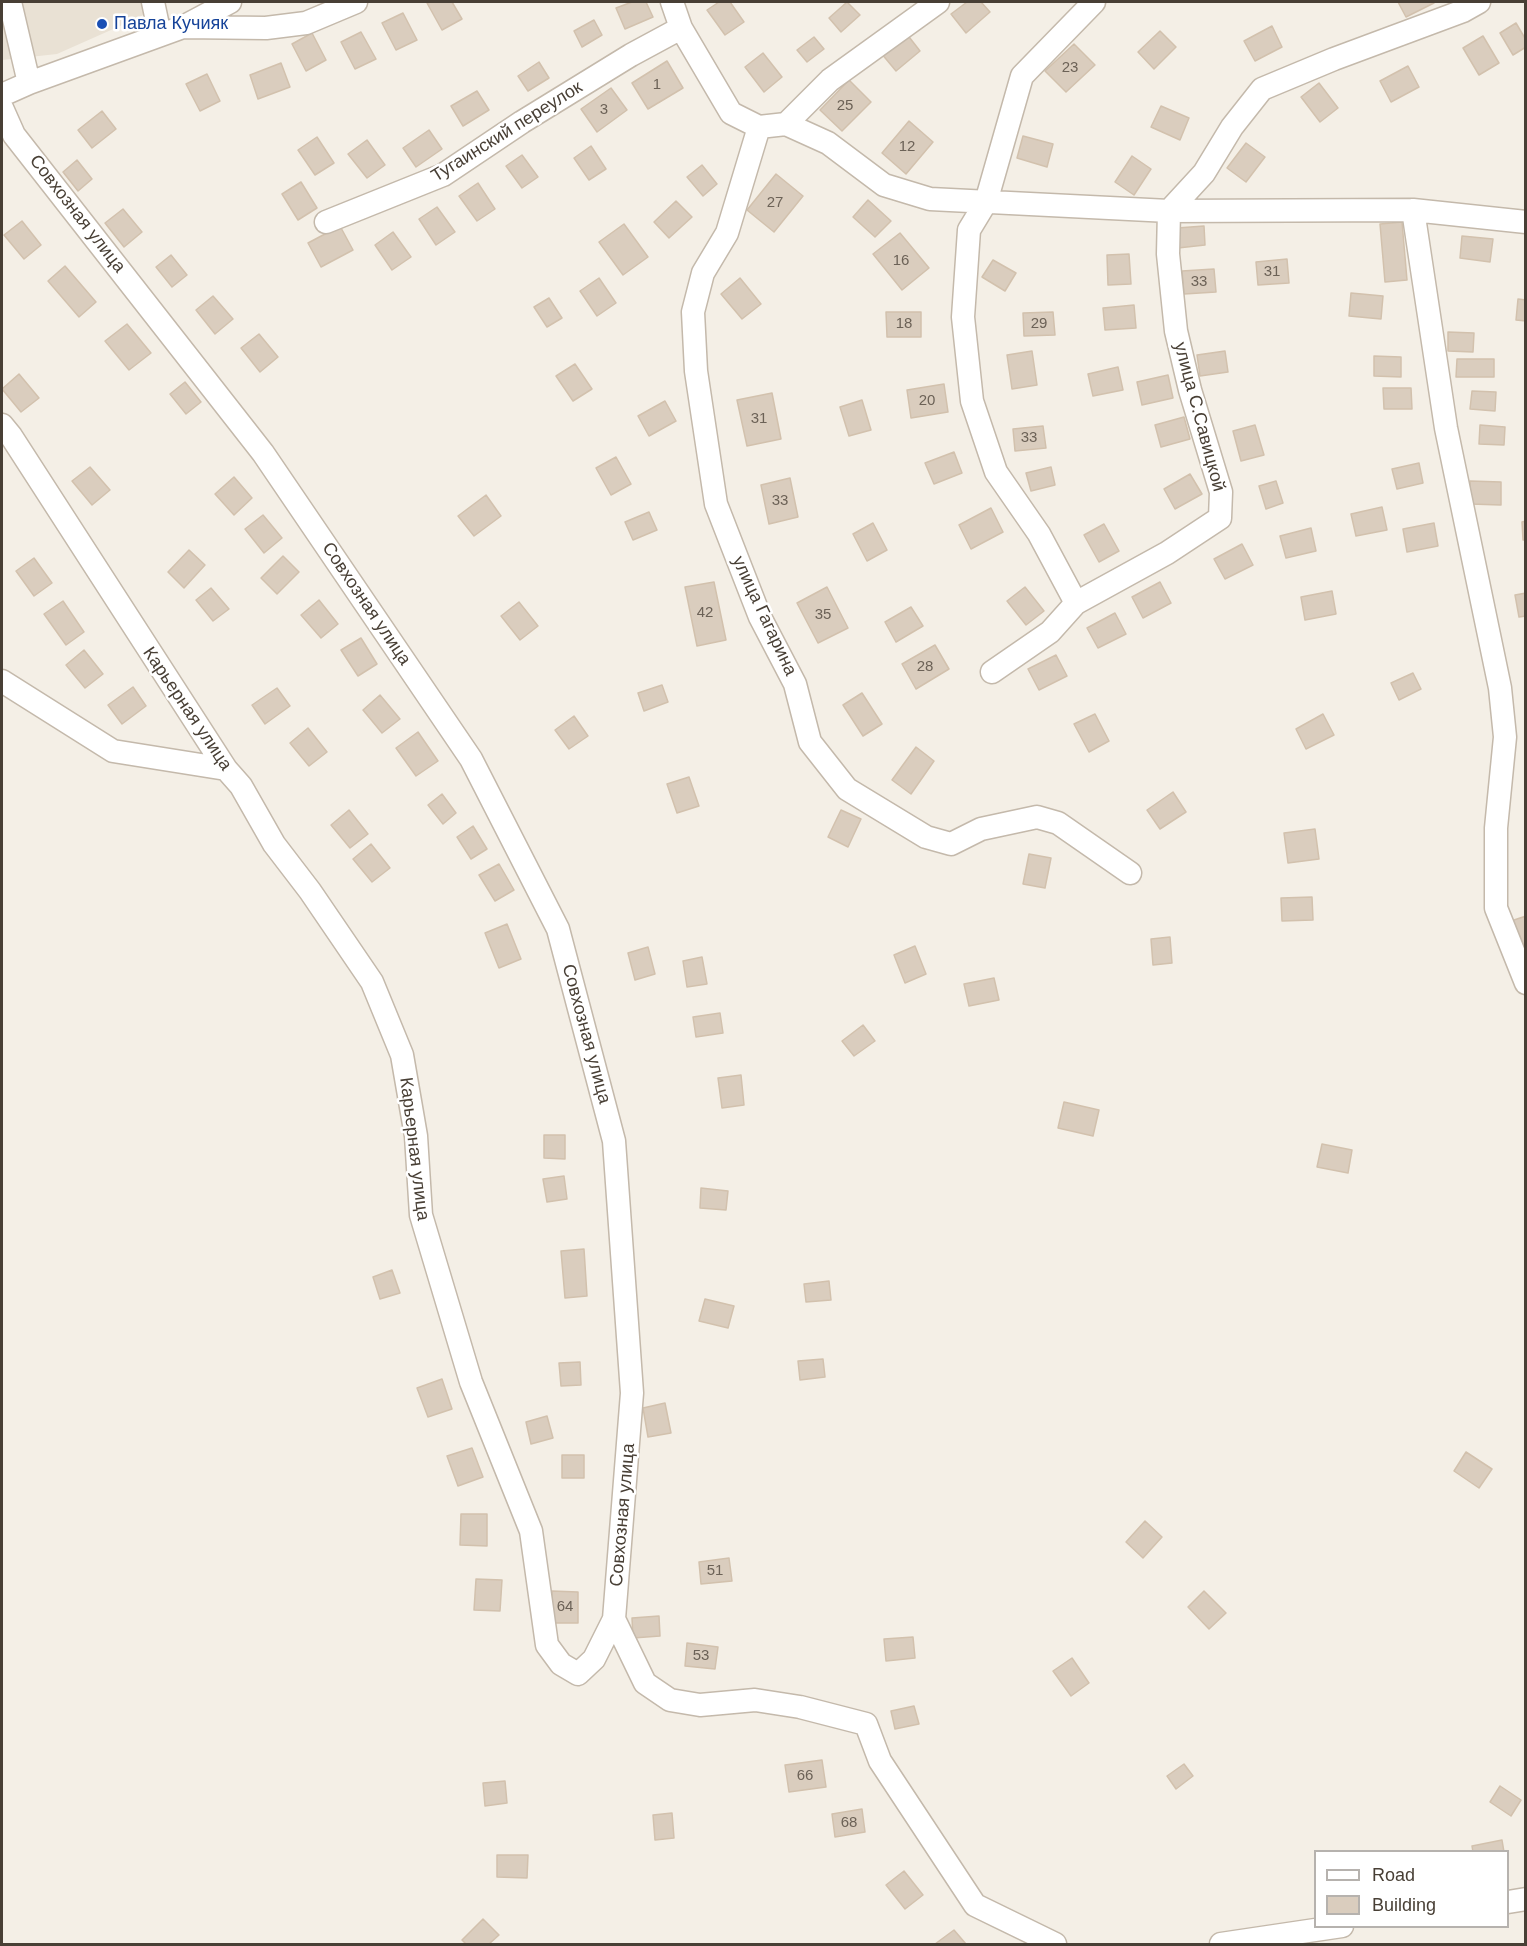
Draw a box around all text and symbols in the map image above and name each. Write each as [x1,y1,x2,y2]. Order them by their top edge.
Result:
place label: Павла Кучияк [114,13,228,35]
marker: Павла Кучияк [95,17,109,31]
house number: 23 [1062,59,1078,77]
house number: 1 [653,76,661,94]
street label: Тугаинский переулок [428,77,586,187]
house number: 25 [837,97,853,115]
house number: 3 [600,101,608,119]
house number: 12 [899,138,915,156]
street label: Совхозная улица [24,151,130,277]
house number: 27 [767,194,783,212]
house number: 16 [893,252,909,270]
house number: 31 [1264,263,1280,281]
house number: 33 [1191,273,1207,291]
house number: 18 [896,315,912,333]
house number: 29 [1031,315,1047,333]
street label: улица С.Савицкой [1169,340,1229,494]
house number: 20 [919,392,935,410]
house number: 31 [751,410,767,428]
house number: 33 [1021,429,1037,447]
house number: 33 [772,492,788,510]
street label: Совхозная улица [317,538,415,670]
street label: улица Гагарина [727,553,801,679]
house number: 42 [697,604,713,622]
house number: 35 [815,606,831,624]
street label: Карьерная улица [138,643,236,775]
house number: 28 [917,658,933,676]
street label: Совхозная улица [557,962,615,1106]
street label: Карьерная улица [395,1076,433,1222]
street label: Совхозная улица [606,1443,640,1587]
house number: 51 [707,1562,723,1580]
house number: 64 [557,1598,573,1616]
house number: 53 [693,1647,709,1665]
house number: 66 [797,1767,813,1785]
house number: 68 [841,1814,857,1832]
legend [1314,1850,1509,1928]
text: Road [1372,1865,1415,1885]
text: Building [1372,1895,1436,1915]

